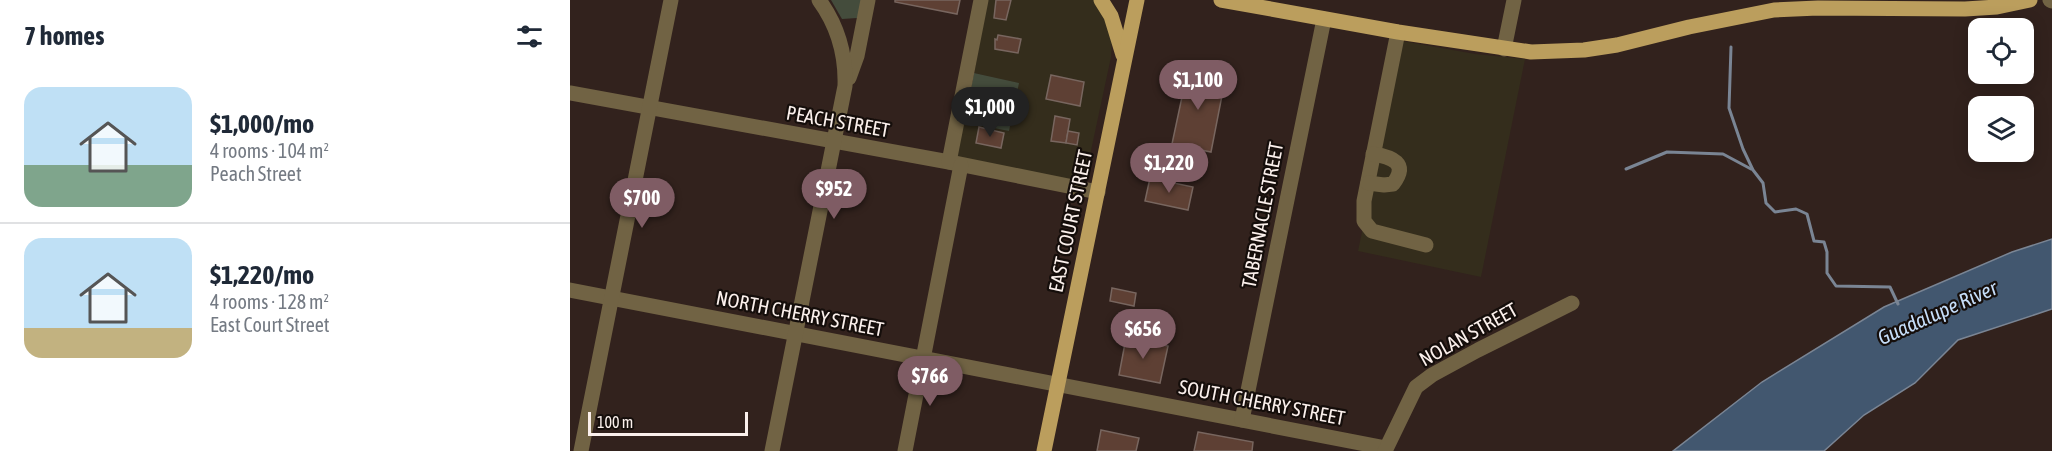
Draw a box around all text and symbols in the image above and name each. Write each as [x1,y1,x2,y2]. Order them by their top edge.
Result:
map controls [1968,18,2034,162]
button: locate [1968,18,2034,84]
icon: filters [513,20,546,53]
text: 7 homes [24,21,104,51]
pin: $1,100 [1149,60,1247,111]
text: $1,100 [1173,68,1223,91]
pin: $1,000 [941,87,1039,138]
text: $1,000 [965,95,1015,118]
button: layers [1968,96,2034,162]
street label: PEACH STREET [785,101,892,141]
text: $1,000/mo [210,109,314,139]
icon: home [72,111,144,183]
text: 4 rooms · 104 m² [210,139,329,162]
street label: TABERNACLE STREET [1237,140,1287,290]
pin: $1,220 [1120,143,1218,194]
street label: EAST COURT STREET [1044,148,1096,294]
text: $1,220 [1144,151,1194,174]
text: Peach Street [210,162,302,185]
pin: $952 [798,169,870,220]
text: $952 [816,177,852,200]
pin: $700 [606,178,678,229]
text: $700 [624,186,660,209]
text: $1,220/mo [210,260,314,290]
icon: home [72,262,144,334]
water label: Guadalupe River [1873,275,2001,349]
street label: NORTH CHERRY STREET [714,285,886,341]
text: 4 rooms · 128 m² [210,290,329,313]
street label: NOLAN STREET [1415,298,1521,370]
pin: $656 [1107,309,1179,360]
text: East Court Street [210,313,330,336]
text: $656 [1125,317,1161,340]
pin: $766 [894,356,966,407]
text: $766 [912,364,948,387]
street label: SOUTH CHERRY STREET [1177,375,1347,429]
scale bar [588,409,748,436]
text: 100 m [597,413,633,431]

